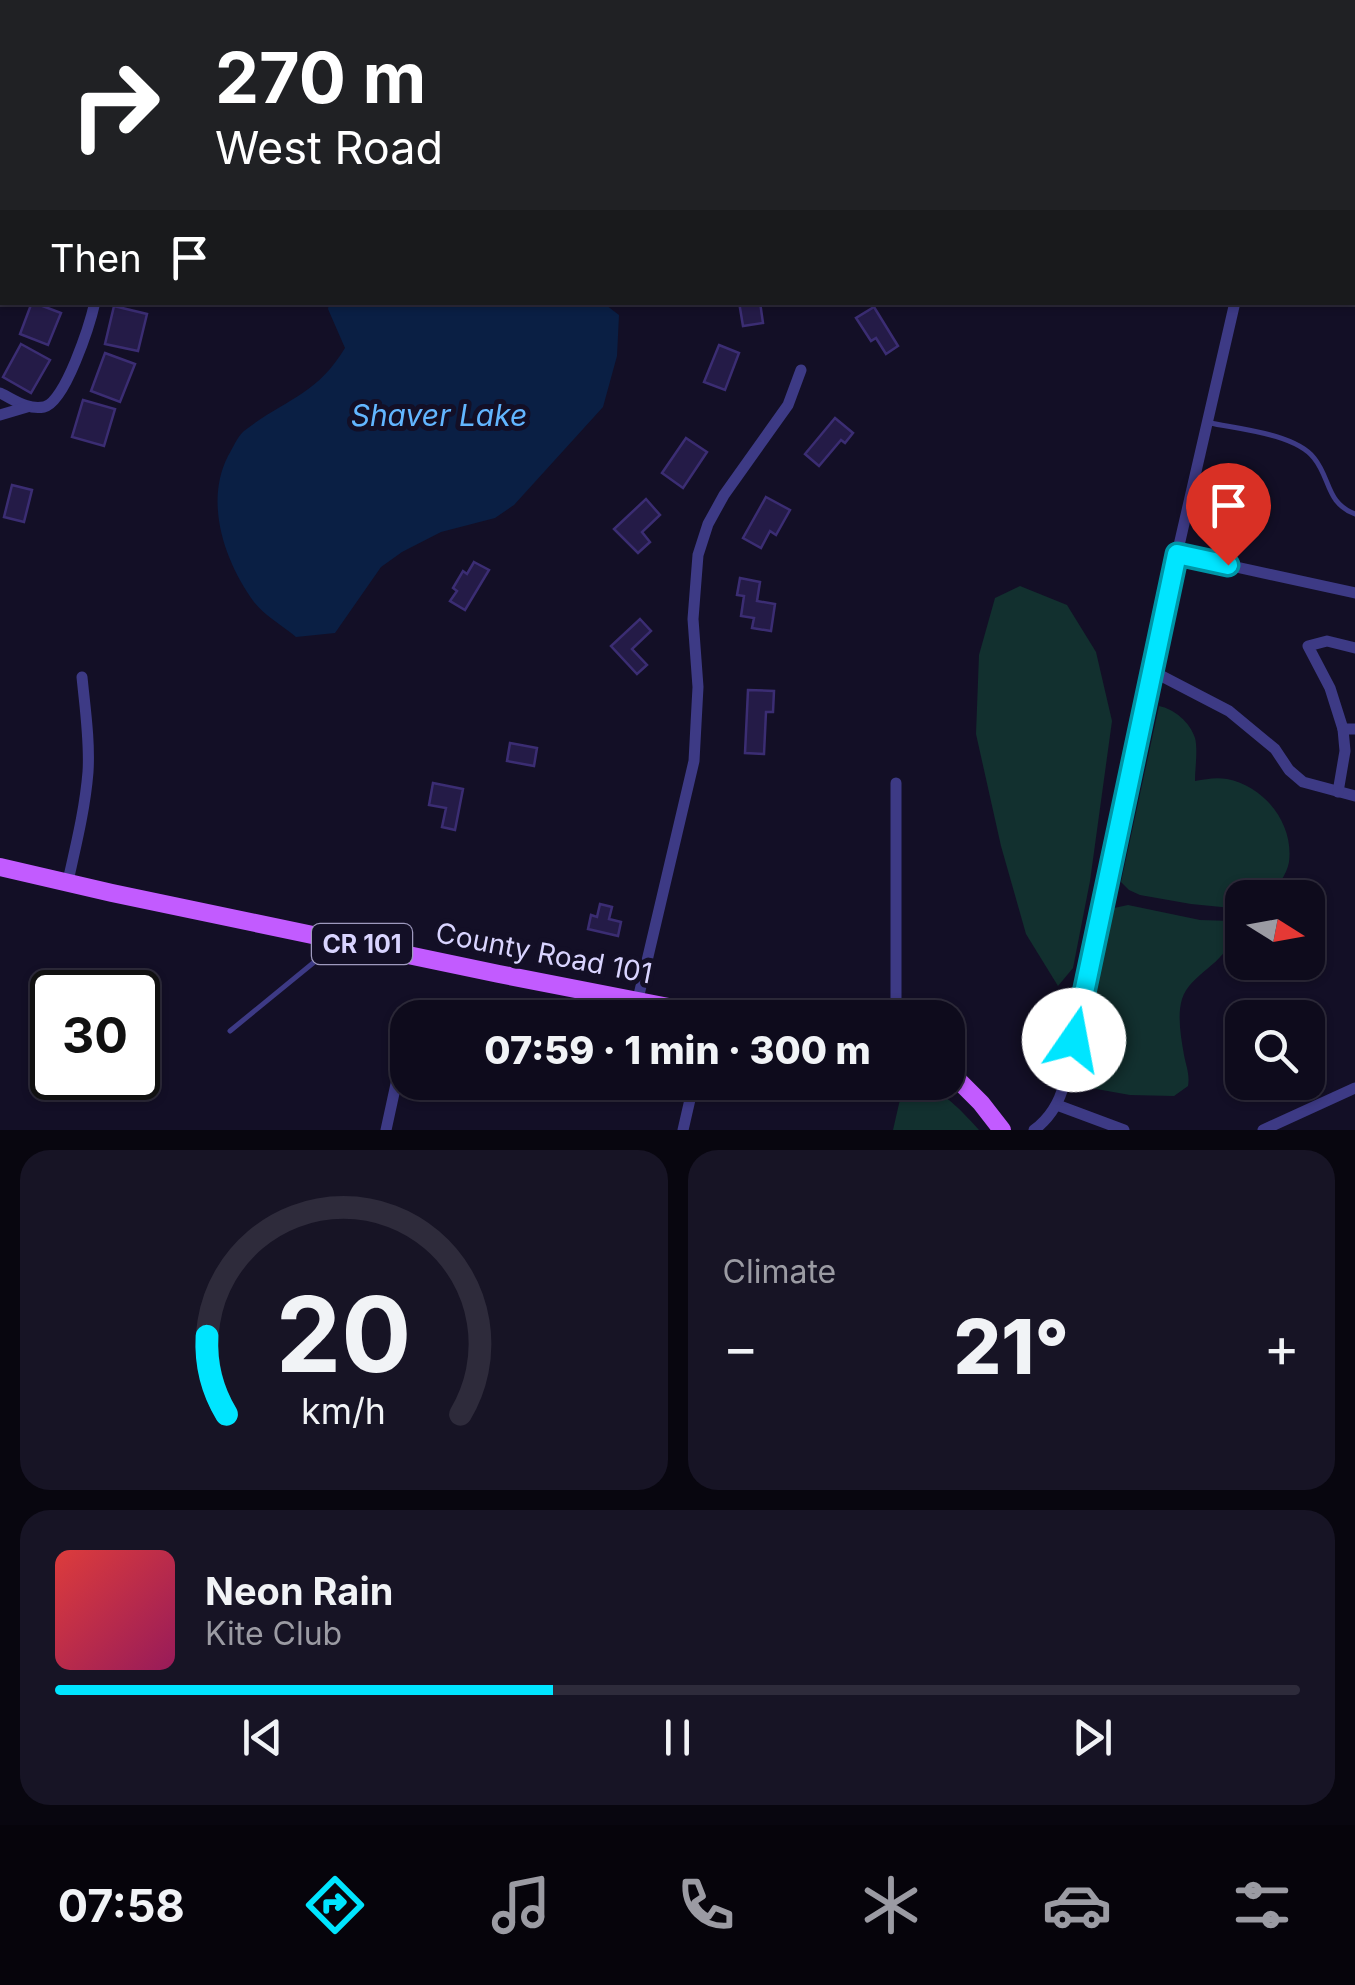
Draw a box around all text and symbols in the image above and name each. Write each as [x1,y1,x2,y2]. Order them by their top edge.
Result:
text: 270 m [215,35,426,120]
icon: right [50,40,180,170]
text: West Road [215,120,443,175]
icon: arrive [162,230,217,285]
text: Then [50,235,142,281]
water label: Shaver Lake [351,397,527,433]
pin [1186,463,1271,566]
icon: arrive [1201,478,1256,533]
north arrow [1225,880,1325,980]
map controls [1225,880,1325,1100]
street label: County Road 101 [433,915,655,991]
road number: CR 101 [312,924,412,964]
speed limit sign: 30 [30,970,160,1100]
position arrow [1022,988,1126,1092]
button: search [1225,1000,1325,1100]
text: 07:59 · 1 min · 300 m [484,1027,871,1073]
text: Climate [723,1252,836,1291]
text: 20 [276,1271,412,1397]
text: 21° [953,1301,1069,1392]
text: − [723,1314,759,1380]
text: + [1264,1314,1300,1380]
text: km/h [301,1389,386,1433]
text: Neon Rain [205,1568,393,1614]
text: Kite Club [205,1614,342,1653]
icon: previous [235,1710,290,1765]
icon: pause [650,1710,705,1765]
icon: next [1065,1710,1120,1765]
icon: directions [300,1870,370,1940]
icon: music [486,1870,556,1940]
icon: phone [671,1870,741,1940]
icon: climate [856,1870,926,1940]
icon: car [1042,1870,1112,1940]
icon: filters [1227,1870,1297,1940]
text: 07:58 [58,1878,185,1933]

